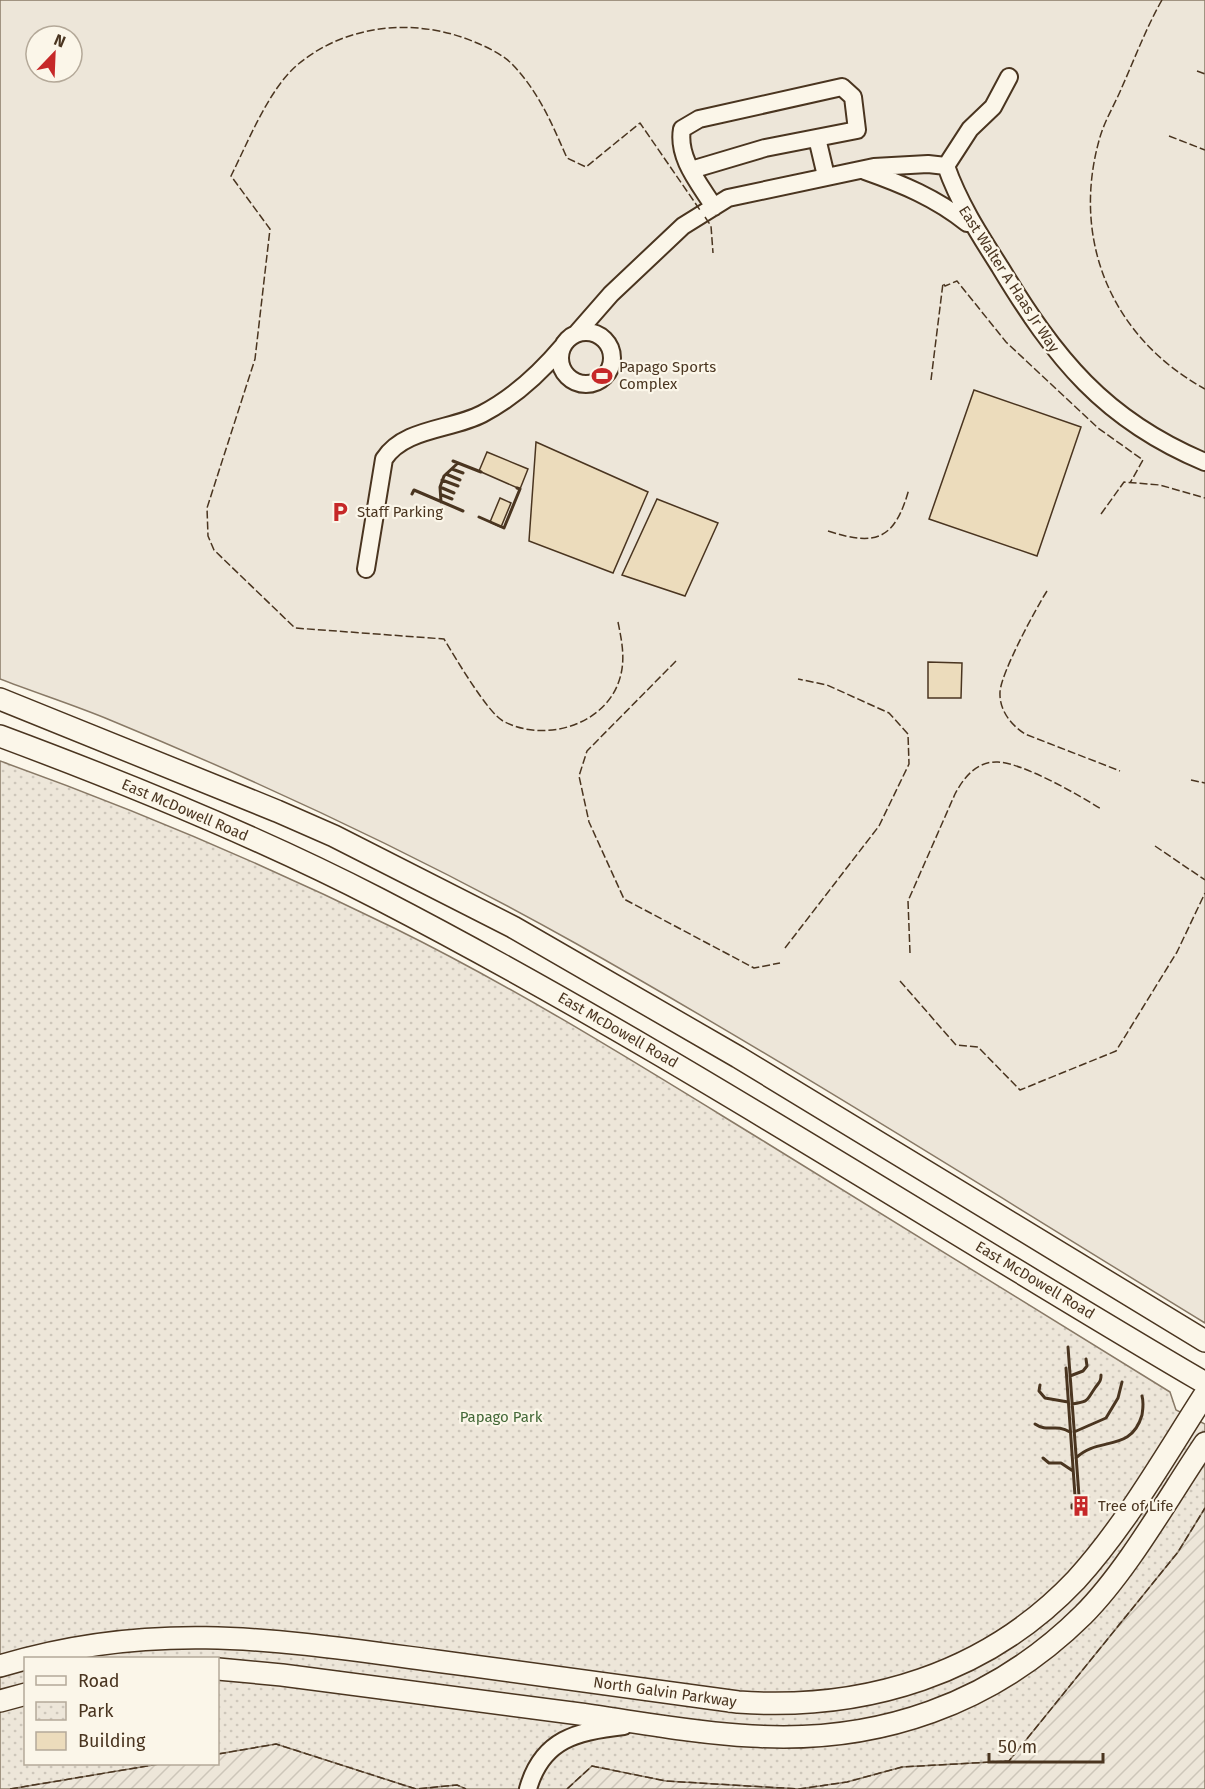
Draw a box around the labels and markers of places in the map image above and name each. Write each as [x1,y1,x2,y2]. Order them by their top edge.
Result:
place label: Papago Sports Complex [619,358,716,393]
sports icon: Papago Sports Complex [590,364,614,388]
parking icon: Staff Parking [328,500,352,524]
place label: Staff Parking [357,503,443,521]
building icon: Tree of Life [1069,1494,1093,1518]
place label: Tree of Life [1098,1497,1173,1515]

